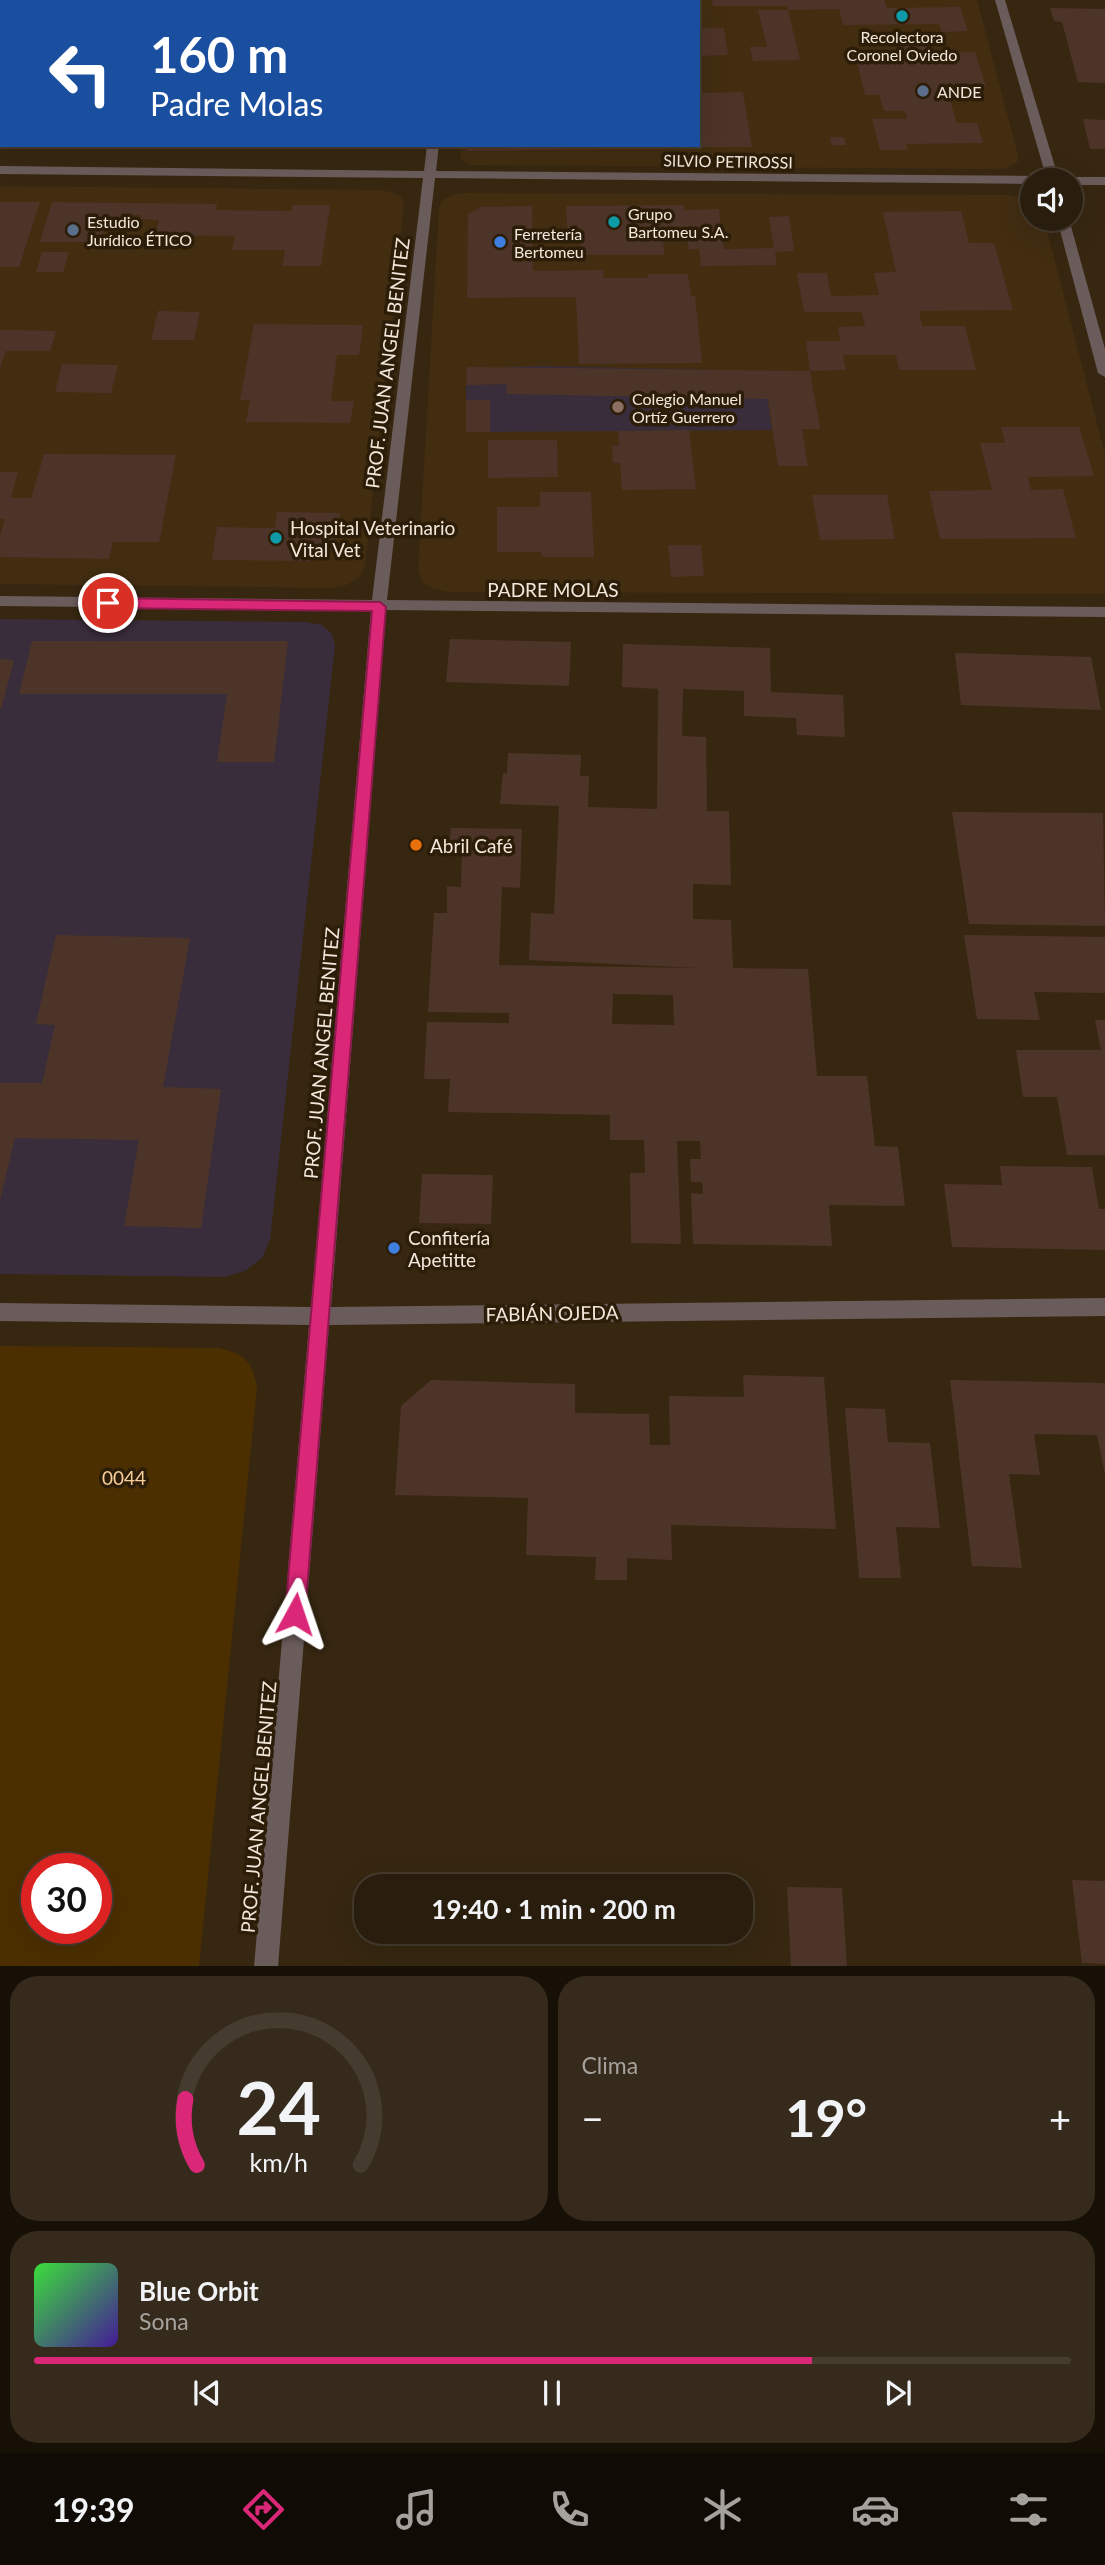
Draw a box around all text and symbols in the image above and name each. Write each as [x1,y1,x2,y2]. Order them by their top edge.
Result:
marker: Recolectora Coronel Oviedo [894,8,910,24]
text: 160 m [150,25,288,83]
place label: Recolectora Coronel Oviedo [847,27,957,64]
icon: left [35,28,126,119]
place label: ANDE [937,82,981,101]
marker: ANDE [915,83,931,99]
text: Padre Molas [150,84,323,123]
street label: SILVIO PETIROSSI [663,150,793,172]
map controls [1020,168,1083,231]
button: sound [1020,168,1083,231]
place label: Grupo Bartomeu S.A. [628,204,728,241]
place label: Estudio Jurídico ÉTICO [87,212,192,249]
marker: Grupo Bartomeu S.A. [606,214,622,230]
marker: Estudio Jurídico ÉTICO [65,222,81,238]
place label: Ferretería Bertomeu [514,224,584,261]
marker: Ferretería Bertomeu [492,234,508,250]
street label: PROF. JUAN ANGEL BENITEZ [360,236,414,490]
place label: Colegio Manuel Ortíz Guerrero [632,389,742,426]
marker: Colegio Manuel Ortíz Guerrero [610,399,626,415]
place label: Hospital Veterinario Vital Vet [290,516,455,561]
marker: Hospital Veterinario Vital Vet [268,530,284,546]
pin [78,573,138,633]
street label: PADRE MOLAS [487,578,619,601]
icon: arrive [89,584,127,622]
place label: Abril Café [430,834,513,857]
marker: Abril Café [408,837,424,853]
street label: PROF. JUAN ANGEL BENITEZ [299,926,343,1180]
place label: Confitería Apetitte [408,1226,490,1271]
marker: Confitería Apetitte [386,1240,402,1256]
street label: FABIÁN OJEDA [485,1300,619,1326]
park label: 0044 [102,1466,146,1489]
position arrow [258,1577,332,1651]
street label: PROF. JUAN ANGEL BENITEZ [236,1680,280,1934]
speed limit sign: 30 [21,1853,112,1944]
text: 19:40 · 1 min · 200 m [431,1893,676,1925]
text: Clima [582,2051,638,2079]
text: 24 [237,2063,321,2151]
text: 19° [785,2086,867,2148]
text: − [582,2095,604,2141]
text: + [1049,2095,1071,2141]
text: km/h [249,2146,308,2176]
text: Blue Orbit [139,2275,259,2307]
text: Sona [139,2307,189,2335]
icon: previous [188,2374,226,2412]
icon: pause [533,2374,571,2412]
icon: next [879,2374,917,2412]
icon: directions [239,2485,288,2534]
icon: music [392,2485,441,2534]
icon: phone [545,2485,594,2534]
icon: climate [698,2485,747,2534]
icon: car [851,2485,900,2534]
icon: filters [1004,2485,1053,2534]
text: 19:39 [52,2490,135,2529]

